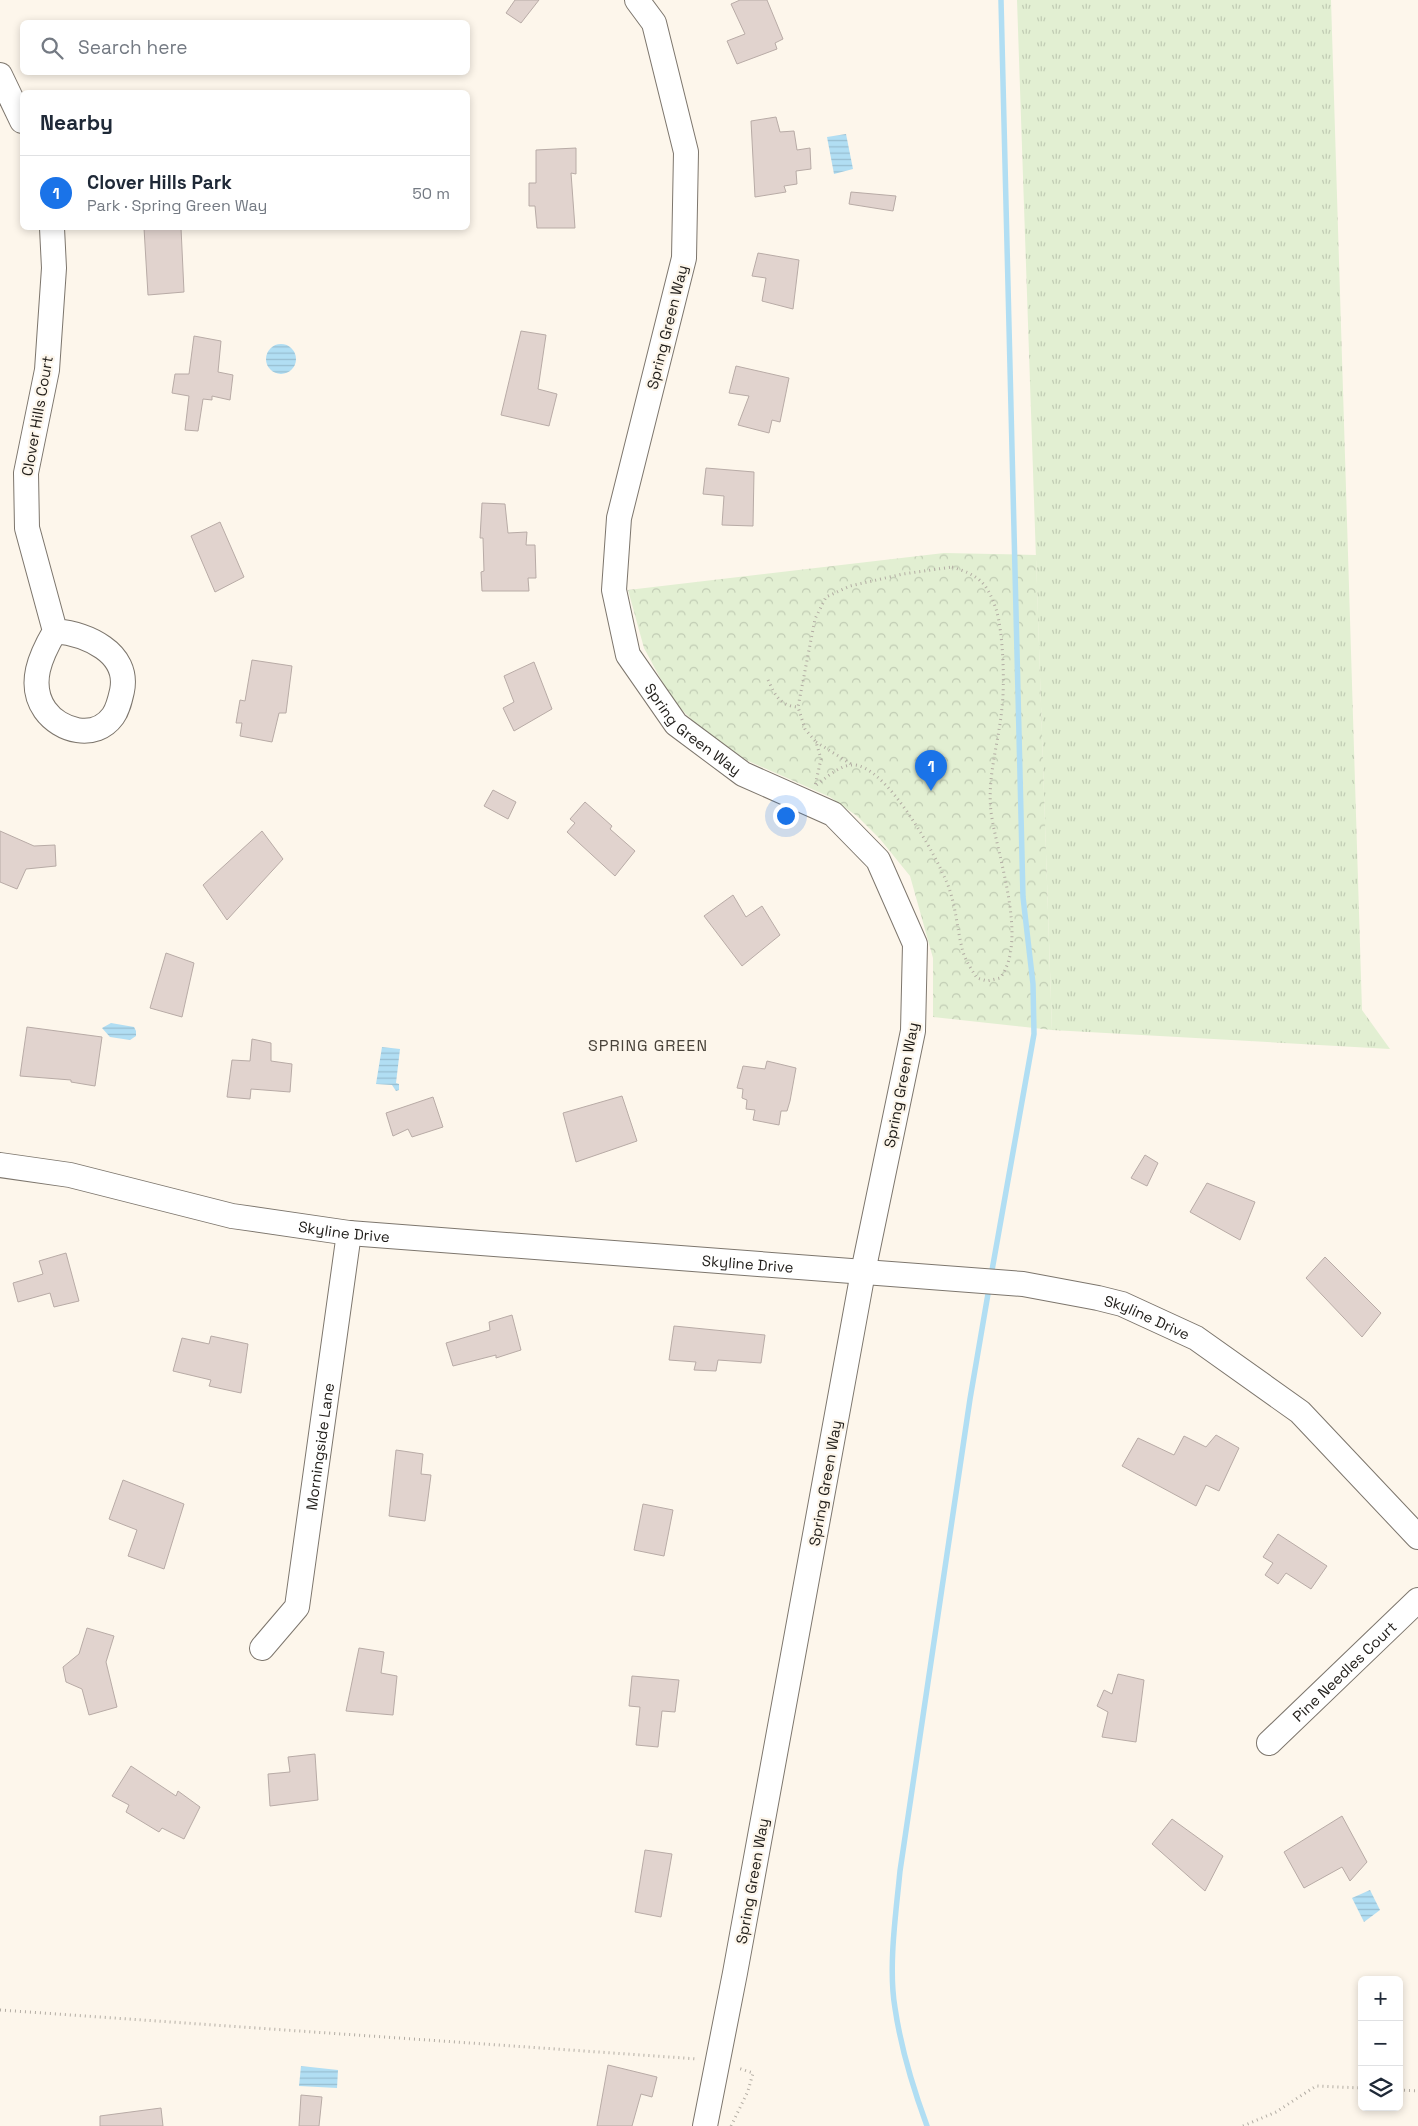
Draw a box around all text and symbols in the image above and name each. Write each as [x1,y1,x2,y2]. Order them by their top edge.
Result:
search box [20,20,470,75]
icon: search [38,34,66,62]
text: Search here [78,35,188,60]
text: Nearby [40,109,113,136]
text: Clover Hills Park [87,170,232,195]
text: 1 [52,183,60,204]
text: 50 m [412,183,450,204]
text: Park · Spring Green Way [87,195,267,216]
street label: Spring Green Way [642,263,692,391]
street label: Clover Hills Court [17,354,57,478]
street label: Spring Green Way [641,679,745,779]
pin: 1 [915,750,947,791]
your location [773,803,799,829]
street label: Spring Green Way [880,1021,922,1149]
district label: SPRING GREEN [588,1035,708,1056]
street label: Skyline Drive [297,1216,391,1246]
street label: Skyline Drive [701,1250,794,1276]
street label: Skyline Drive [1102,1290,1193,1344]
street label: Morningside Lane [301,1381,338,1511]
street label: Spring Green Way [805,1419,845,1547]
street label: Pine Needles Court [1288,1617,1400,1725]
street label: Spring Green Way [732,1817,772,1945]
map controls [1358,1976,1403,2111]
button: + [1358,1976,1403,2021]
button: − [1358,2021,1403,2066]
button: layers [1358,2066,1403,2111]

